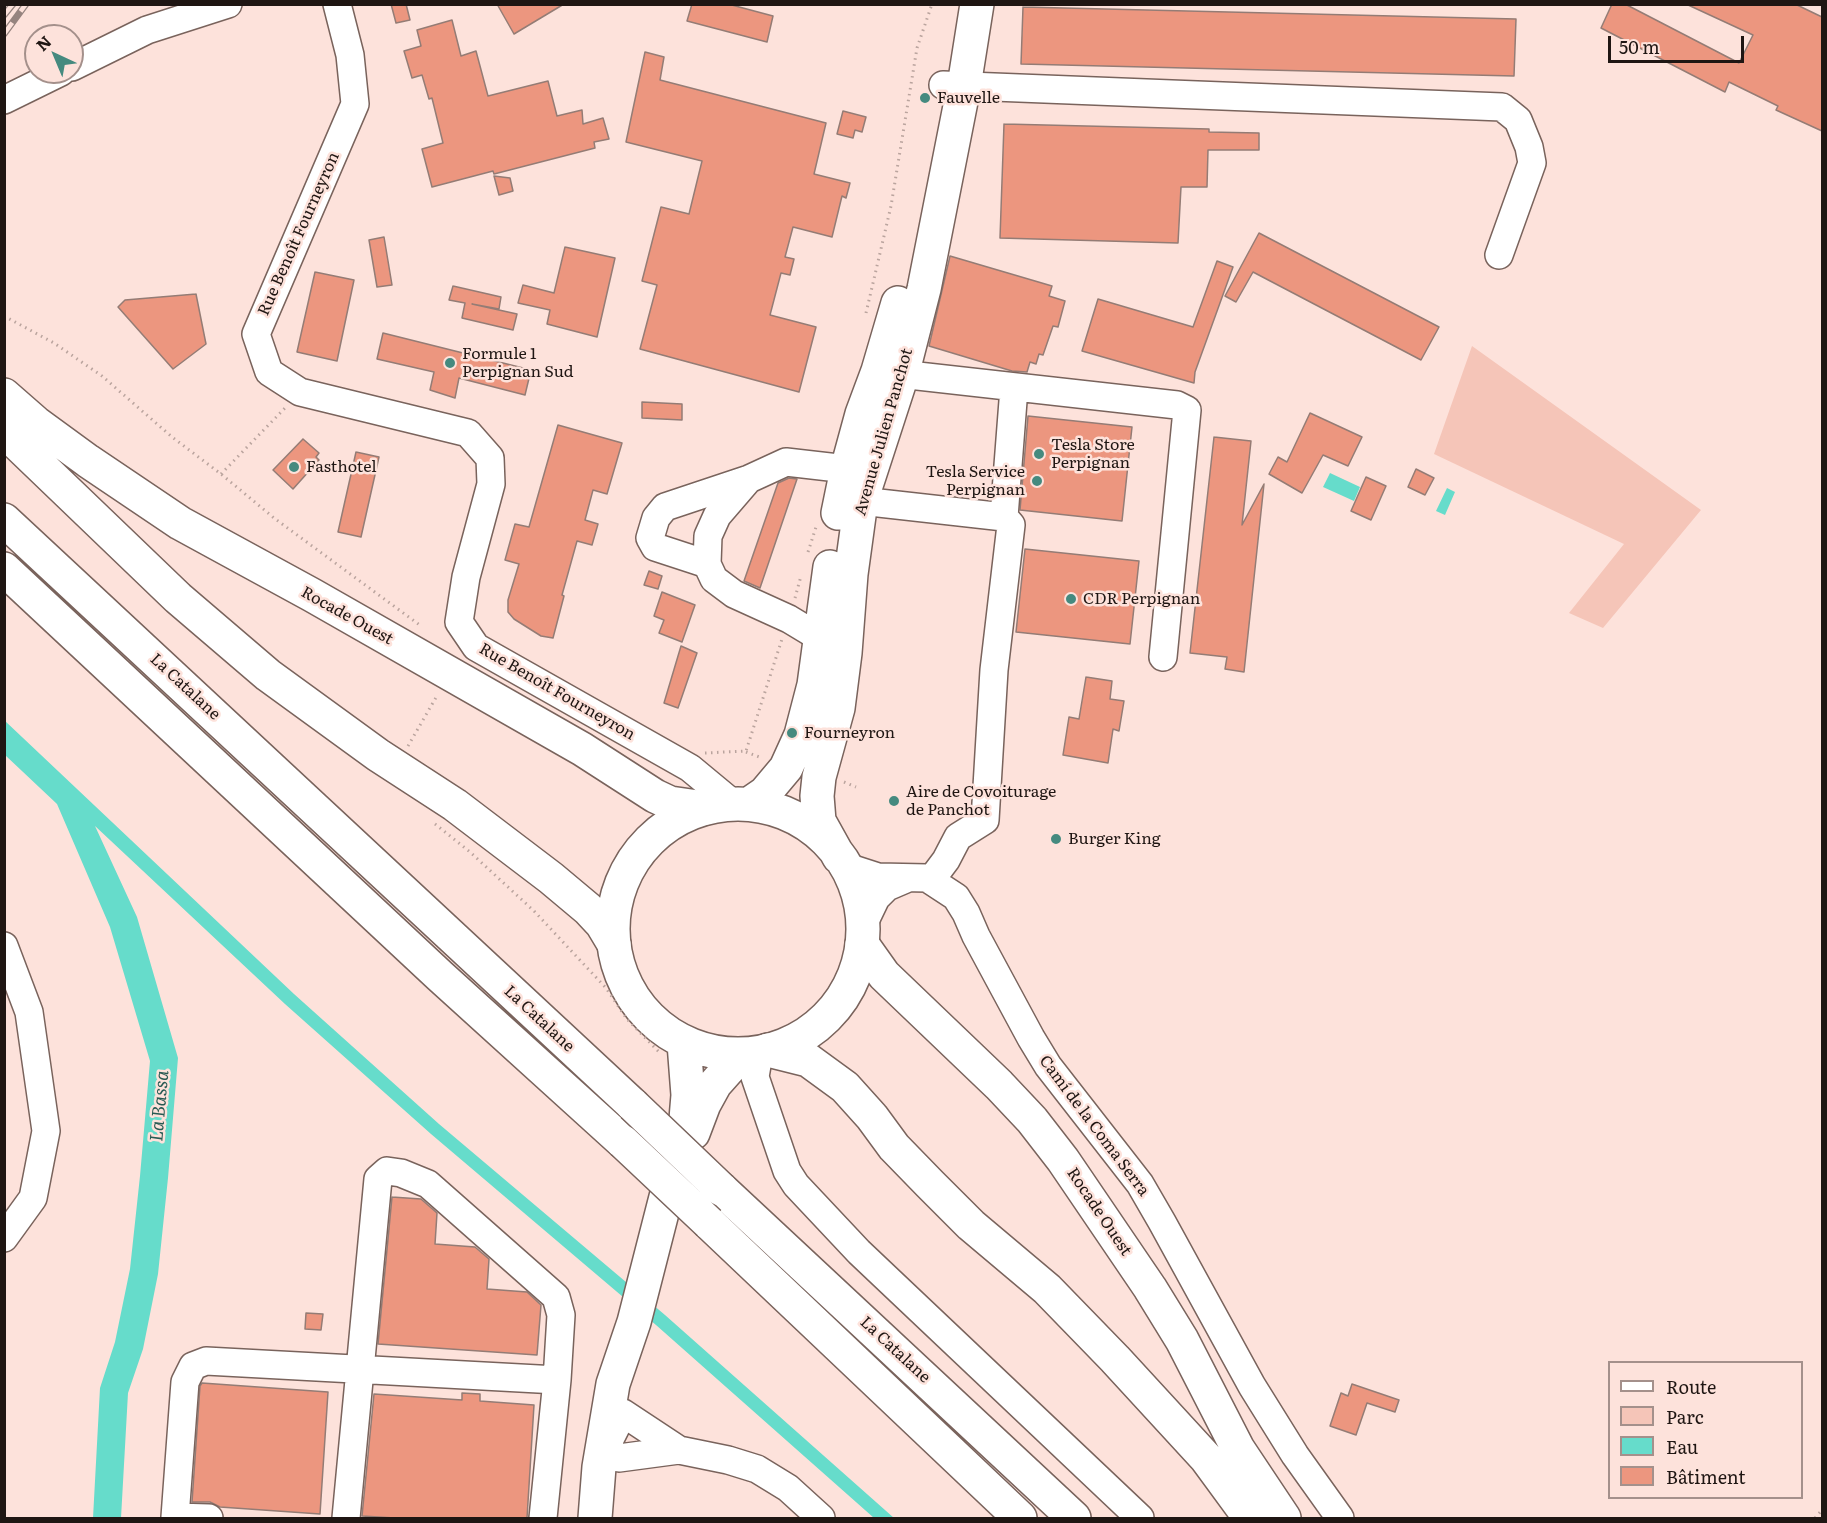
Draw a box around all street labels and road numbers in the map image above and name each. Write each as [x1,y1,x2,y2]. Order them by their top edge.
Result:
street label: Rue Benoît Fourneyron [254,149,344,319]
street label: Avenue Julien Panchot [851,346,917,518]
street label: Rocade Ouest [298,583,396,649]
street label: Rue Benoît Fourneyron [476,639,638,745]
street label: La Catalane [146,650,224,724]
street label: La Catalane [500,982,578,1056]
street label: Camí de la Coma Serra [1035,1052,1153,1200]
street label: Rocade Ouest [1063,1164,1135,1260]
street label: La Catalane [856,1313,934,1387]

